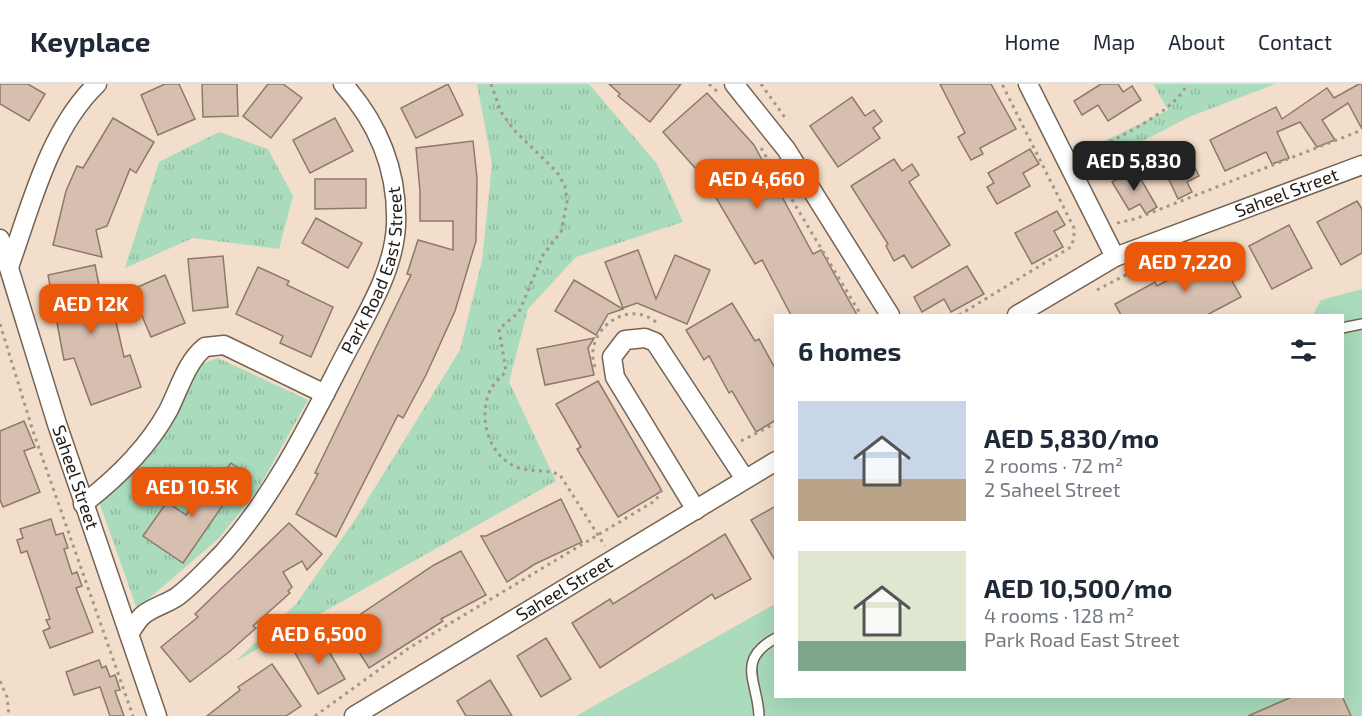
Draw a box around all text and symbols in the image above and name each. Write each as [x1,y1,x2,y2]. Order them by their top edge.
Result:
text: Keyplace [30,24,151,58]
text: Home [1004,29,1060,54]
text: Map [1093,29,1135,54]
text: About [1168,29,1225,54]
text: Contact [1258,29,1332,54]
pin: AED 5,830 [1065,141,1203,192]
text: AED 5,830 [1087,148,1181,172]
pin: AED 4,660 [688,159,826,210]
street label: Saheel Street [1231,163,1341,221]
text: AED 4,660 [709,166,805,190]
street label: Park Road East Street [336,185,406,357]
pin: AED 7,220 [1116,242,1254,293]
text: AED 7,220 [1138,249,1232,273]
pin: AED 12K [36,284,146,335]
text: AED 12K [53,291,129,315]
icon: filters [1287,334,1320,367]
text: 6 homes [798,335,901,366]
street label: Saheel Street [48,422,104,532]
text: AED 5,830/mo [984,422,1159,453]
icon: home [846,425,918,497]
text: 2 rooms · 72 m² [984,453,1123,477]
pin: AED 10.5K [123,467,261,518]
text: AED 10.5K [146,474,238,498]
text: 2 Saheel Street [984,477,1120,501]
street label: Saheel Street [512,550,616,625]
text: AED 10,500/mo [984,572,1172,603]
icon: home [846,575,918,647]
text: 4 rooms · 128 m² [984,603,1134,627]
pin: AED 6,500 [250,614,388,665]
text: AED 6,500 [271,621,367,645]
text: Park Road East Street [984,627,1180,651]

